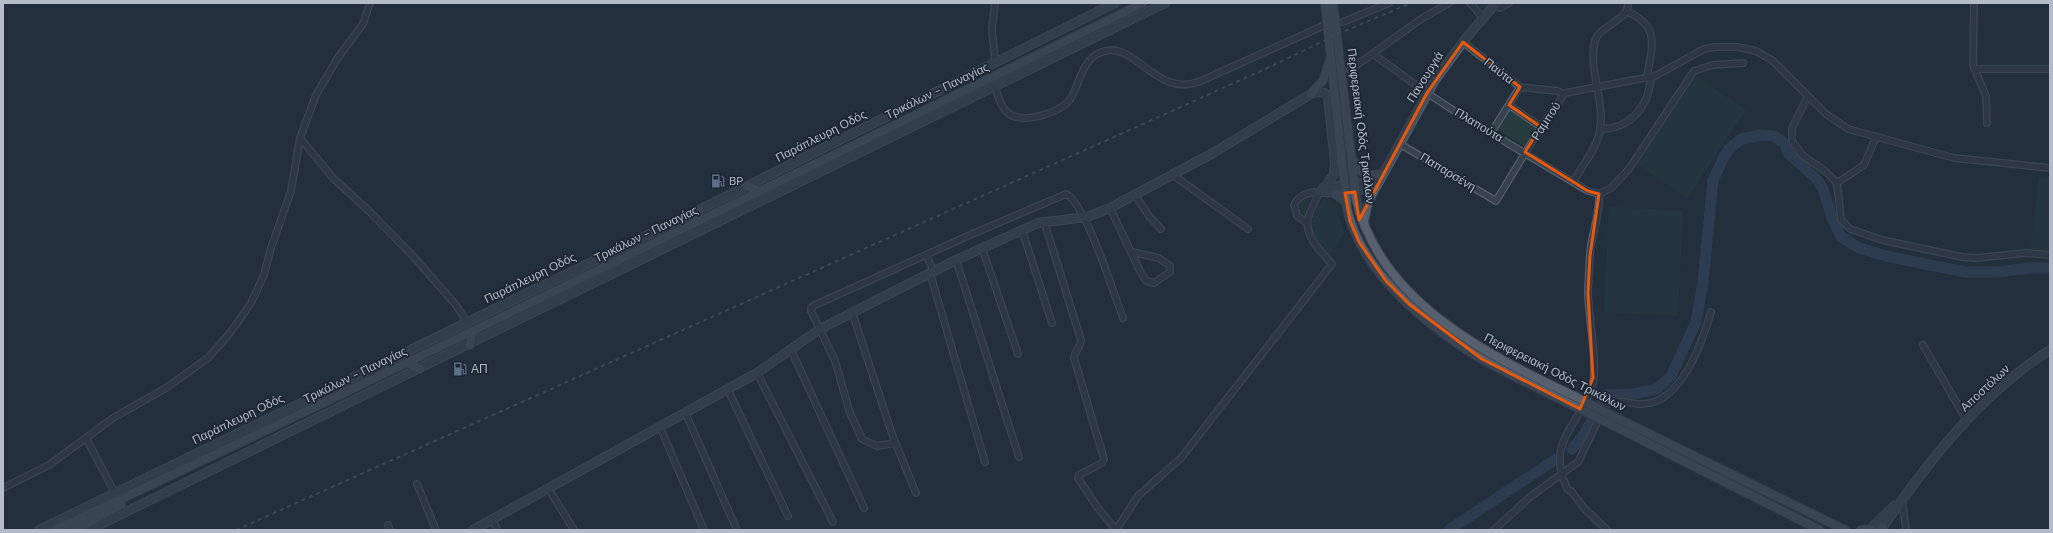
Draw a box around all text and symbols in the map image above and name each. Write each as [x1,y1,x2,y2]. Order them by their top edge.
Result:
street label: Περιφερειακή Οδός Τρικάλων [1344,47,1378,205]
street label: Πανουργιά [1403,48,1447,106]
street label: Παύτα [1481,54,1517,88]
street label: Τρικάλων - Παναγίας [882,59,992,123]
street label: Ραμπού [1528,99,1564,143]
street label: Πλαπούτα [1452,104,1506,146]
street label: Παράπλευρη Οδός [773,106,869,166]
street label: Παπαρσένη [1417,149,1479,195]
fuel station icon: BP [710,173,726,189]
place label: BP [729,173,743,189]
street label: Τρικάλων - Παναγίας [591,202,701,266]
street label: Παράπλευρη Οδός [481,249,579,307]
street label: Περιφερειακή Οδός Τρικάλων [1482,329,1628,415]
street label: Τρικάλων - Παναγίας [300,343,410,407]
fuel station icon: ΑΠ [452,361,468,377]
place label: ΑΠ [471,361,488,377]
street label: Αποστόλων [1957,361,2013,415]
street label: Παράπλευρη Οδός [189,390,287,448]

